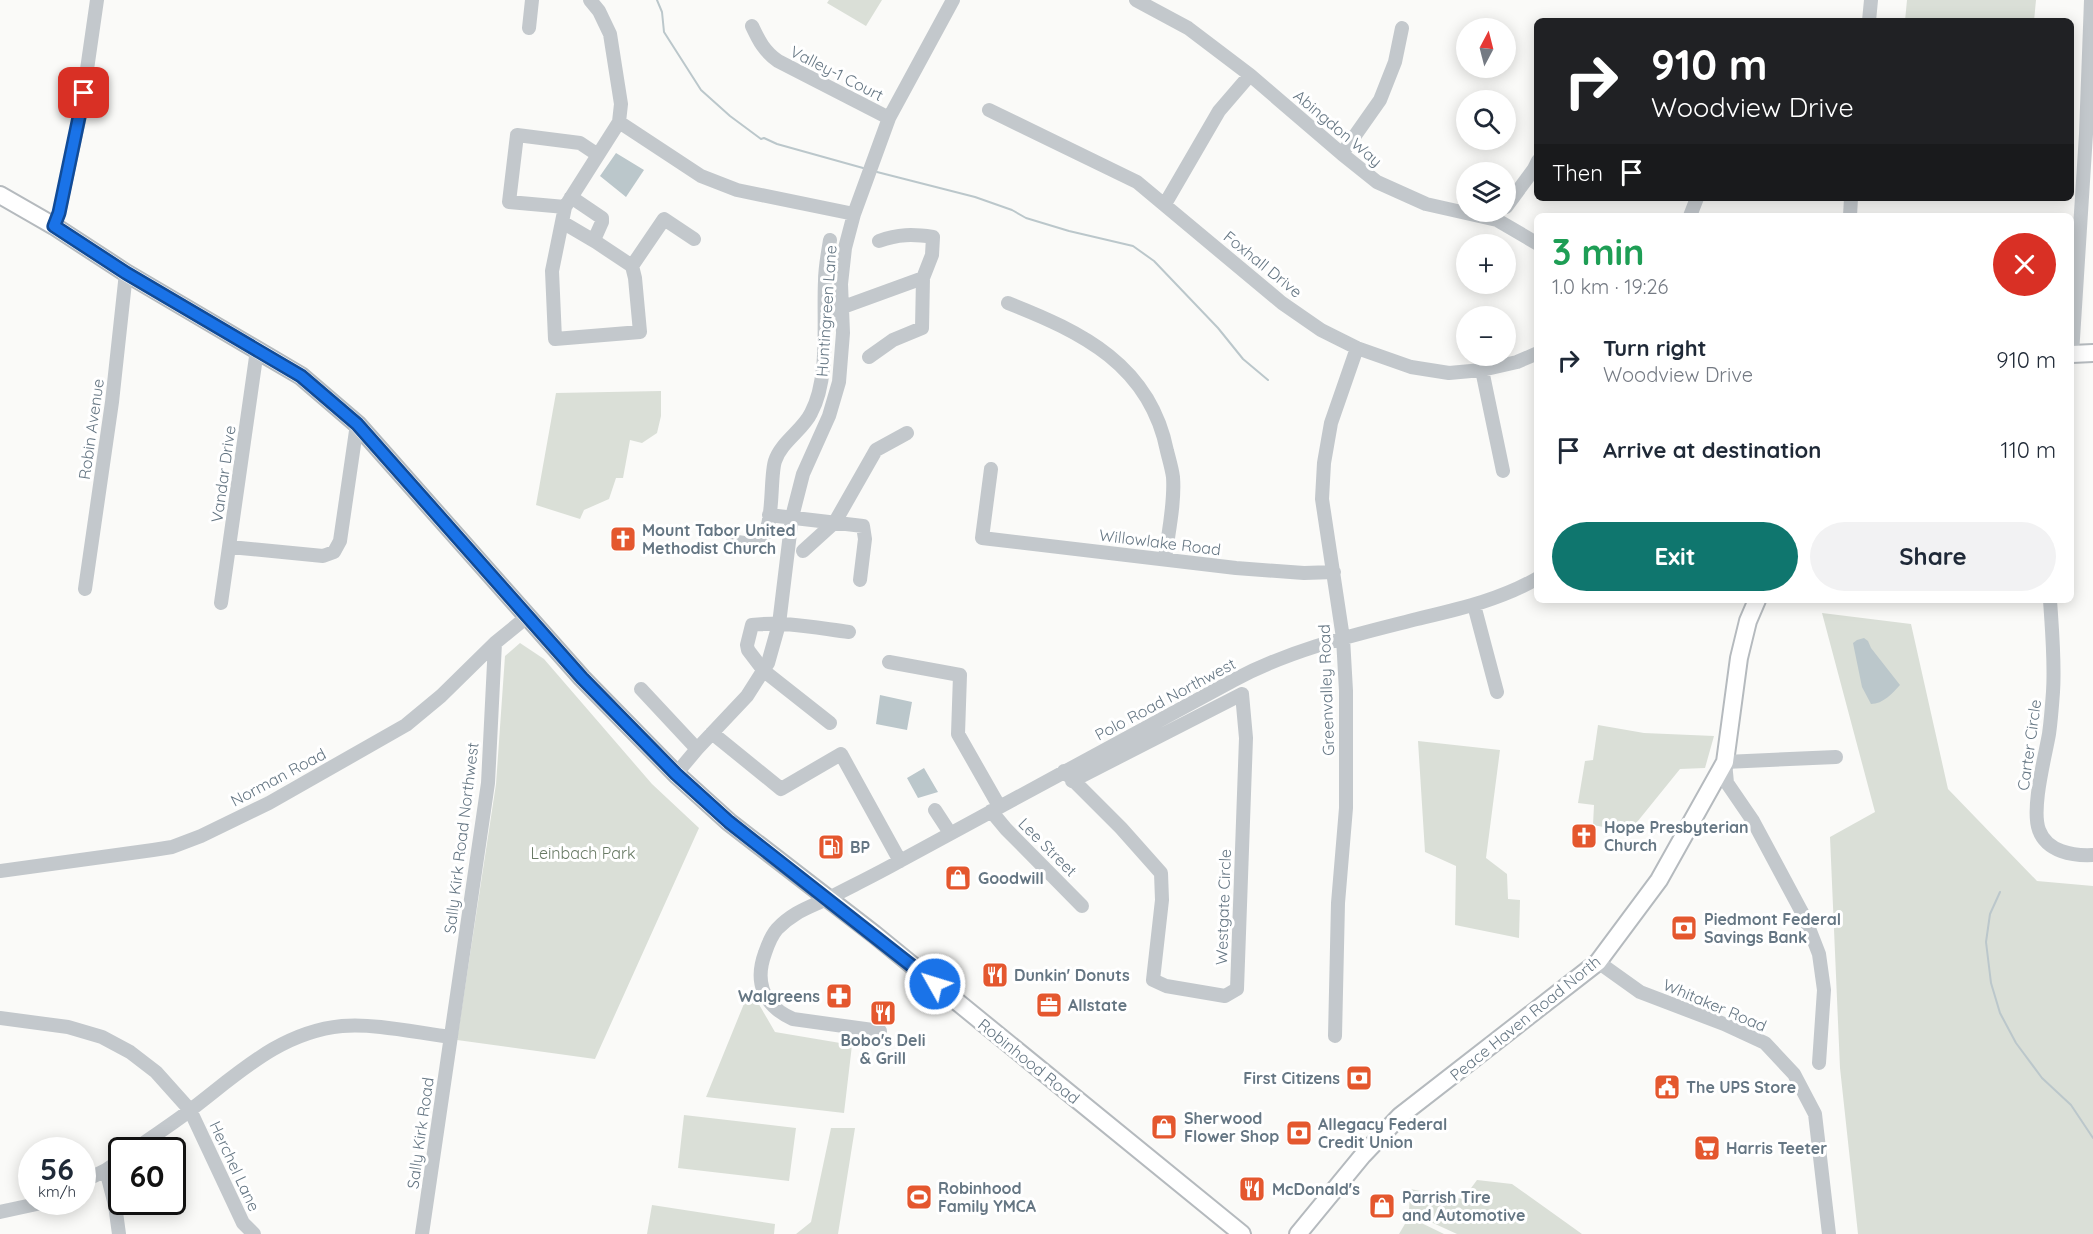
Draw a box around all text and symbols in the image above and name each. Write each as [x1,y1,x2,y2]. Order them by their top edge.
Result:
north arrow [1456,18,1516,78]
map controls [1456,18,1516,366]
text: 910 m [1651,38,1767,91]
street label: Valley-1 Court [787,41,887,105]
icon: right [1552,42,1630,120]
pin [58,67,109,118]
icon: arrive [67,76,100,109]
street label: Abingdon Way [1290,85,1386,171]
button: search [1456,90,1516,150]
text: Woodview Drive [1651,90,1854,124]
icon: arrive [1615,156,1648,189]
text: Then [1552,159,1603,187]
button: layers [1456,162,1516,222]
street label: Foxhall Drive [1220,226,1306,302]
text: 3 min [1552,229,1645,274]
button: close [1993,233,2056,296]
button: + [1456,234,1516,294]
street label: Huntingreen Lane [811,244,841,378]
text: 1.0 km · 19:26 [1552,274,1668,299]
button: − [1456,306,1516,366]
text: Turn right [1603,334,1707,362]
icon: right [1552,344,1585,377]
text: 910 m [1996,346,2056,374]
text: Woodview Drive [1603,362,1753,387]
street label: Robin Avenue [74,377,108,481]
street label: Vandar Drive [206,424,240,524]
icon: arrive [1552,434,1585,467]
text: Arrive at destination [1603,436,1821,464]
text: 110 m [2001,436,2056,464]
place label: Mount Tabor United Methodist Church [642,520,796,558]
button: Exit [1552,522,1798,591]
button: Share [1810,522,2056,591]
church icon: Mount Tabor United Methodist Church [608,524,638,554]
street label: Willowlake Road [1098,525,1222,559]
street label: Greenvalley Road [1314,624,1338,756]
street label: Polo Road Northwest [1091,653,1239,745]
street label: Carter Circle [2013,698,2045,792]
street label: Sally Kirk Road Northwest [439,741,483,935]
street label: Norman Road [227,744,329,810]
street label: Lee Street [1015,814,1081,880]
place label: Hope Presbyterian Church [1604,817,1749,855]
church icon: Hope Presbyterian Church [1569,821,1599,851]
fuel station icon: BP [816,832,846,862]
place label: BP [850,837,870,857]
park label: Leinbach Park [530,843,636,863]
street label: Westgate Circle [1211,849,1235,965]
shop icon: Goodwill [943,863,973,893]
place label: Goodwill [978,868,1044,888]
place label: Piedmont Federal Savings Bank [1704,909,1841,947]
bank icon: Piedmont Federal Savings Bank [1669,913,1699,943]
street label: Peace Haven Road North [1446,951,1604,1085]
position arrow [903,952,967,1016]
restaurant icon: Dunkin' Donuts [980,960,1010,990]
place label: Dunkin' Donuts [1014,965,1130,985]
street label: Whitaker Road [1660,974,1770,1036]
pharmacy icon: Walgreens [824,981,854,1011]
place label: Walgreens [738,986,820,1006]
office icon: Allstate [1034,990,1064,1020]
place label: Allstate [1068,995,1127,1015]
restaurant icon: Bobo's Deli & Grill [868,998,898,1028]
street label: Robinhood Road [974,1014,1084,1108]
place label: Bobo's Deli & Grill [840,1030,926,1068]
bank icon: First Citizens [1344,1063,1374,1093]
place label: First Citizens [1243,1068,1340,1088]
public building icon: The UPS Store [1652,1072,1682,1102]
street label: Sally Kirk Road [402,1076,438,1190]
place label: The UPS Store [1686,1077,1796,1097]
place label: Sherwood Flower Shop [1184,1108,1279,1146]
shop icon: Sherwood Flower Shop [1149,1112,1179,1142]
place label: Allegacy Federal Credit Union [1318,1114,1447,1152]
street label: Herchel Lane [205,1118,265,1214]
bank icon: Allegacy Federal Credit Union [1284,1118,1314,1148]
supermarket icon: Harris Teeter [1692,1133,1722,1163]
speed limit sign: 60 [108,1137,186,1215]
place label: Harris Teeter [1726,1138,1827,1158]
text: 56 [40,1150,74,1188]
restaurant icon: McDonald's [1237,1174,1267,1204]
place label: Robinhood Family YMCA [938,1178,1037,1216]
place label: McDonald's [1272,1179,1360,1199]
text: km/h [38,1182,76,1201]
sports icon: Robinhood Family YMCA [904,1182,934,1212]
place label: Parrish Tire and Automotive [1402,1187,1525,1225]
shop icon: Parrish Tire and Automotive [1367,1191,1397,1221]

